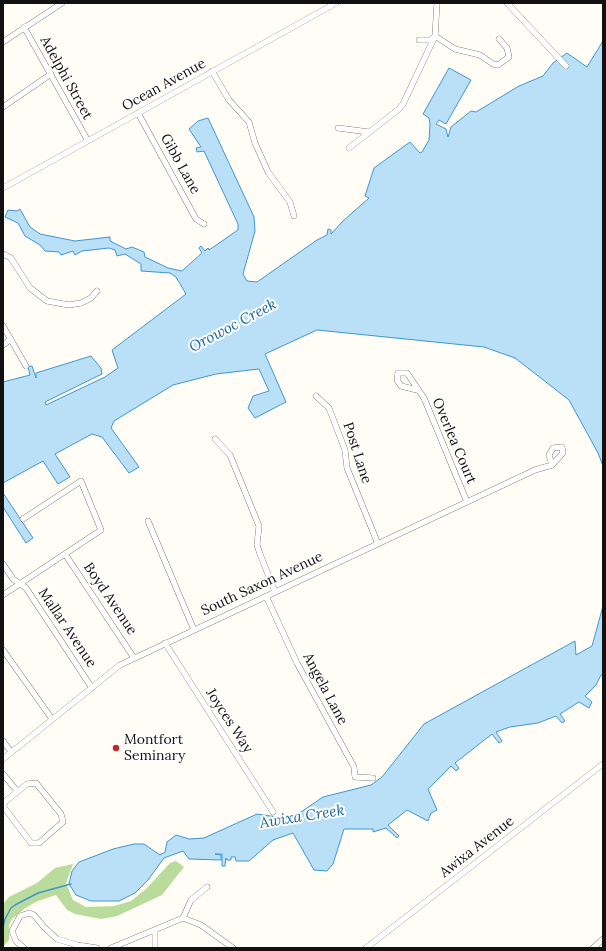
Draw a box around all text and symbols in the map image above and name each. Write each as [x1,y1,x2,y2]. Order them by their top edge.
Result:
street label: Adelphi Street [36,33,96,123]
street label: Ocean Avenue [119,55,209,115]
street label: Gibb Lane [157,131,203,197]
water label: Orowoc Creek [186,295,280,357]
street label: Overlea Court [428,395,480,487]
street label: Post Lane [339,420,375,486]
street label: South Saxon Avenue [198,548,326,620]
street label: Boyd Avenue [80,560,140,638]
street label: Mallar Avenue [34,585,100,671]
street label: Angela Lane [299,650,351,728]
street label: Joyces Way [202,686,256,756]
place label: Montfort Seminary [124,732,185,764]
marker: Montfort Seminary [111,743,121,753]
water label: Awixa Creek [258,801,346,833]
street label: Awixa Avenue [437,813,517,881]

